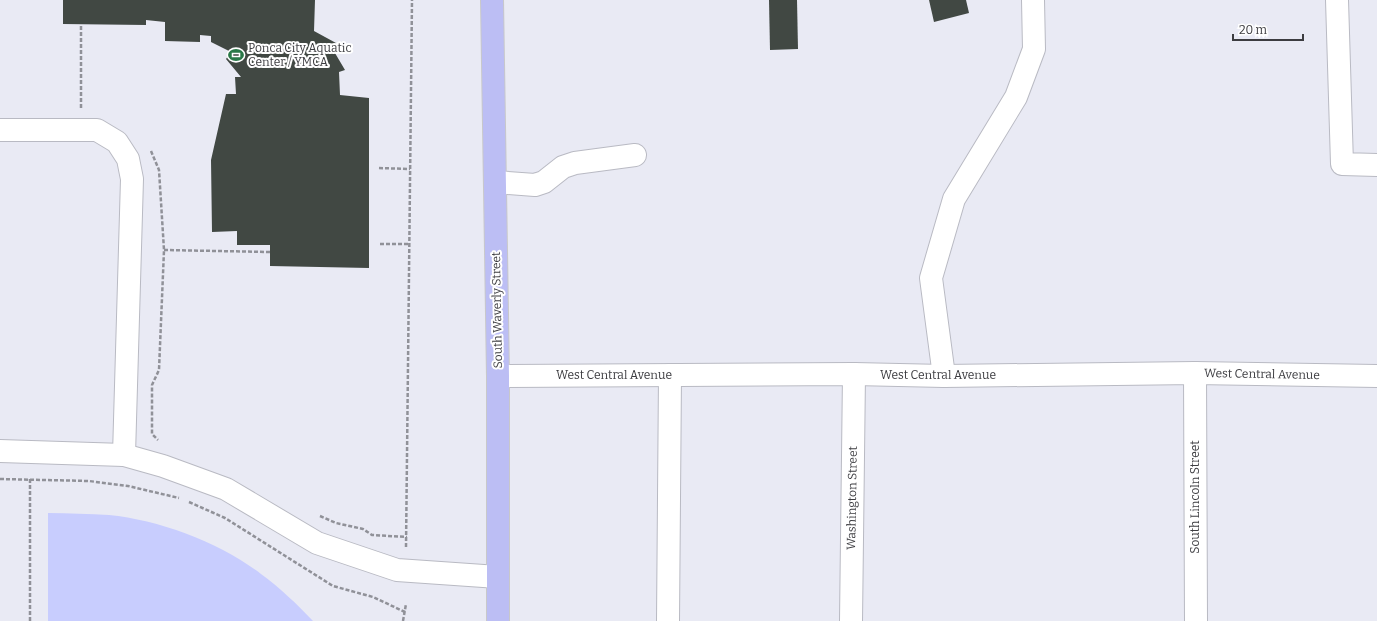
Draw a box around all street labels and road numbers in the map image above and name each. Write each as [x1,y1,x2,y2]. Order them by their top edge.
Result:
street label: South Waverly Street [489,251,505,368]
street label: West Central Avenue [1204,366,1320,382]
street label: West Central Avenue [556,368,672,382]
street label: West Central Avenue [880,368,996,382]
street label: South Lincoln Street [1188,440,1202,554]
street label: Washington Street [844,445,860,550]

